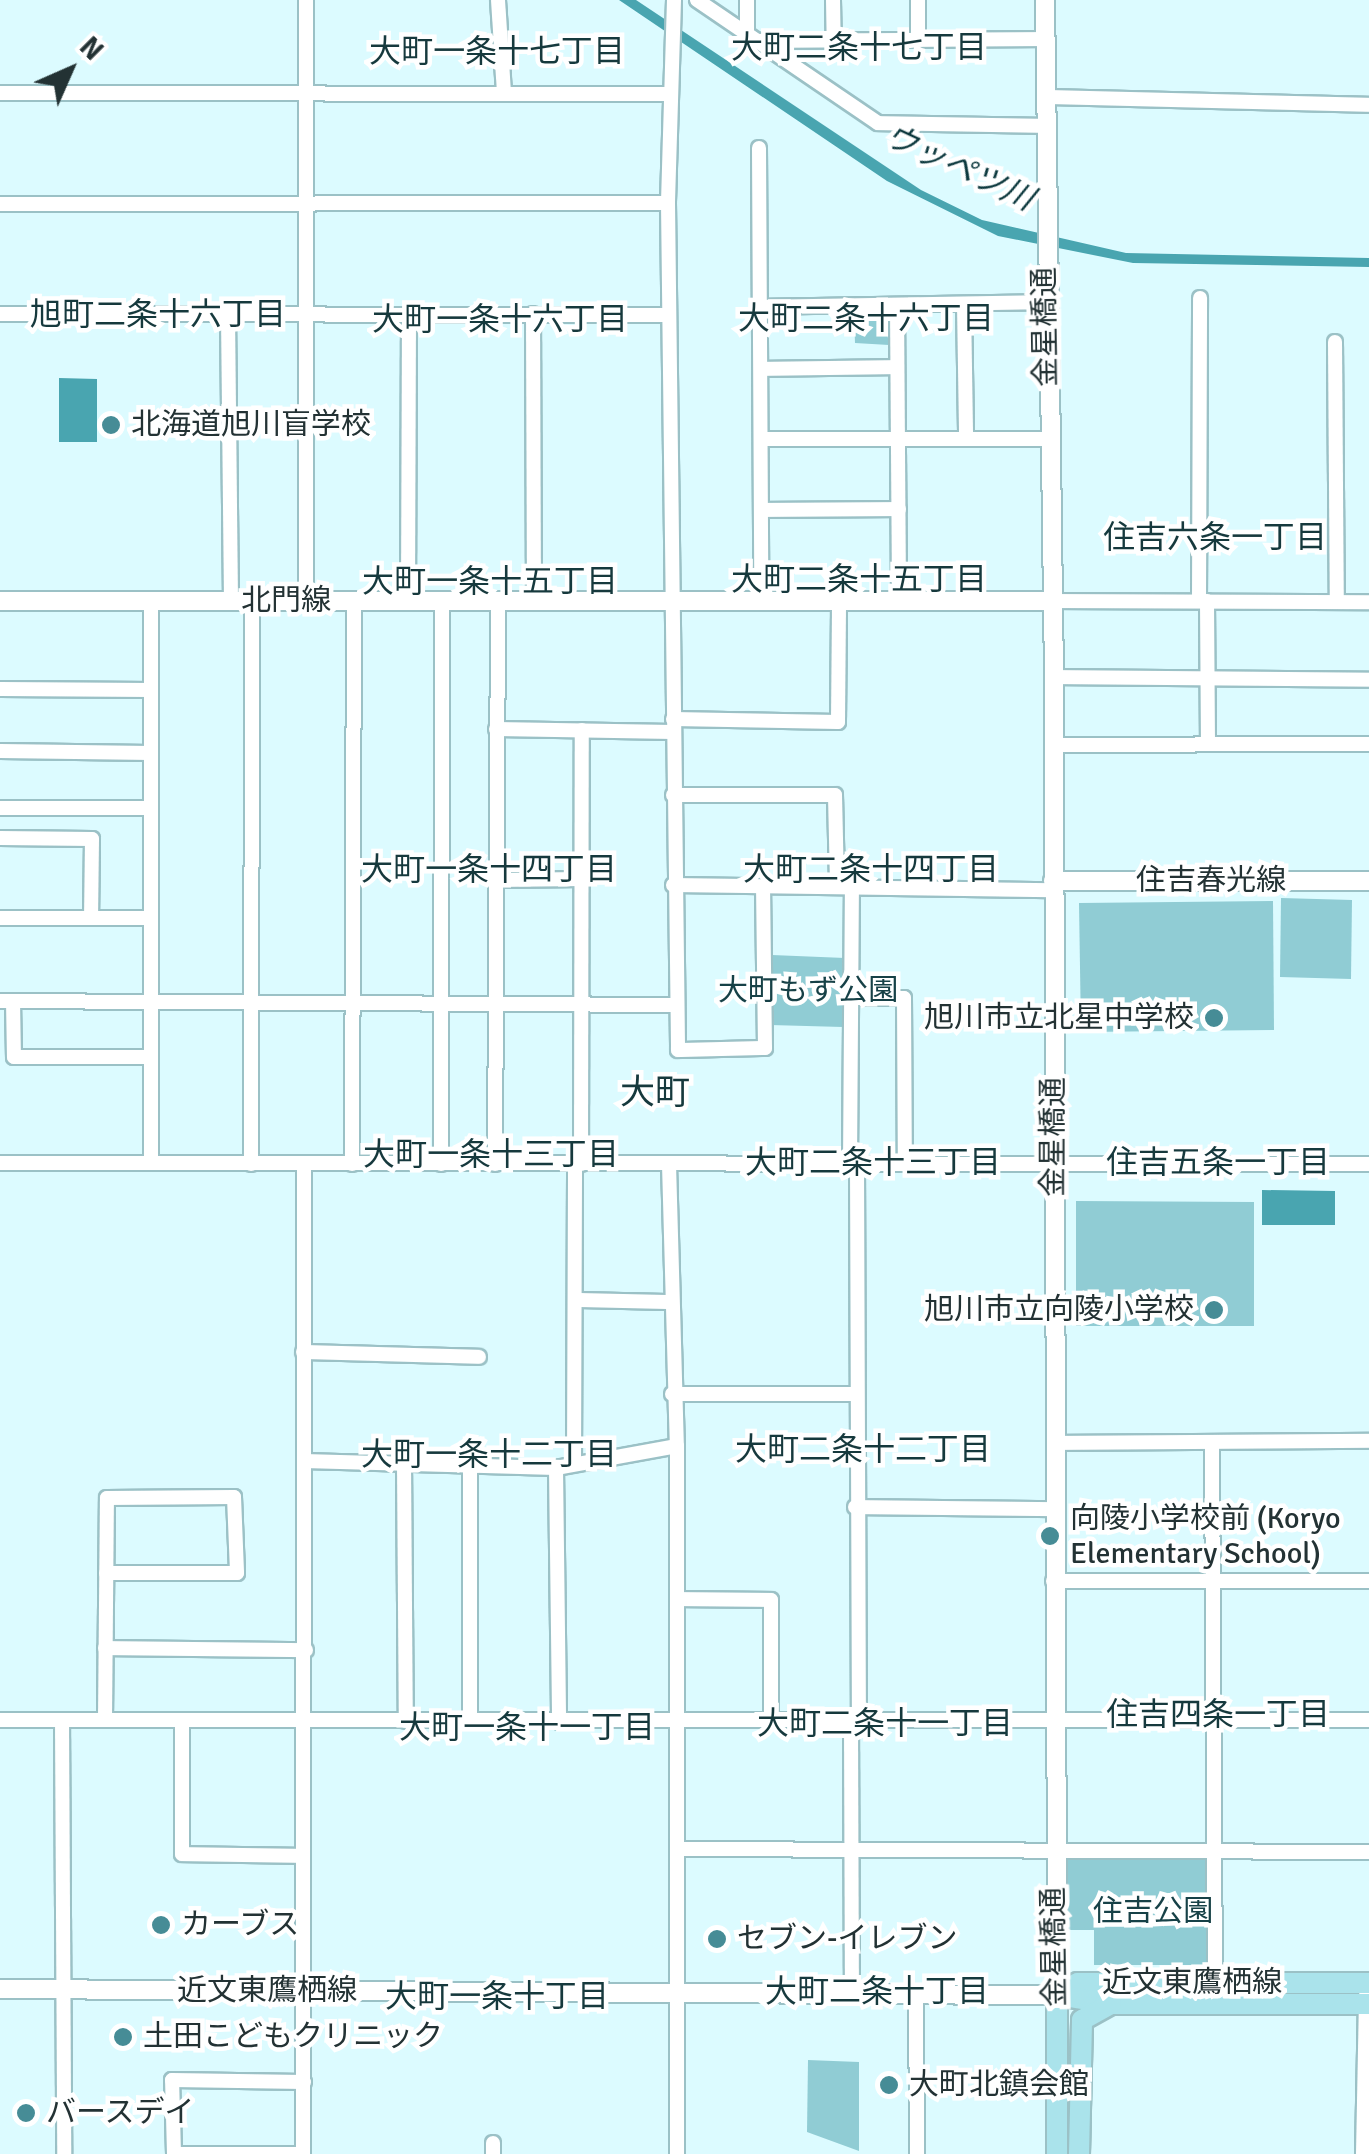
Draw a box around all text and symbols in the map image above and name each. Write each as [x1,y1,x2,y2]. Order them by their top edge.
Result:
north arrow [20,20,120,120]
district label: 大町二条十七丁目 [731,29,987,67]
text: N [72,30,110,68]
district label: 大町一条十七丁目 [369,33,625,71]
water label: ウッペツ川 [878,117,1040,219]
street label: 金星橋通 [1027,267,1065,387]
district label: 旭町二条十六丁目 [30,296,286,334]
district label: 大町二条十六丁目 [738,300,994,338]
district label: 大町一条十六丁目 [372,301,628,339]
place label: 北海道旭川盲学校 [131,407,371,443]
marker: 北海道旭川盲学校 [100,414,122,436]
district label: 住吉六条一丁目 [1103,519,1327,557]
district label: 大町二条十五丁目 [731,561,987,599]
district label: 大町一条十五丁目 [362,563,618,601]
street label: 北門線 [241,583,331,619]
district label: 大町一条十四丁目 [361,851,617,889]
district label: 大町二条十四丁目 [743,851,999,889]
street label: 住吉春光線 [1136,863,1286,899]
park label: 大町もず公園 [718,973,898,1009]
place label: 旭川市立北星中学校 [924,1000,1194,1036]
marker: 旭川市立北星中学校 [1203,1007,1225,1029]
district label: 大町 [620,1072,690,1114]
street label: 金星橋通 [1036,1077,1072,1197]
district label: 大町一条十三丁目 [363,1136,619,1174]
district label: 大町二条十三丁目 [745,1144,1001,1182]
district label: 住吉五条一丁目 [1106,1144,1330,1182]
place label: 旭川市立向陵小学校 [924,1292,1194,1328]
marker: 旭川市立向陵小学校 [1203,1299,1225,1321]
district label: 大町二条十二丁目 [735,1431,991,1469]
district label: 大町一条十二丁目 [361,1436,617,1474]
place label: 向陵小学校前 (Koryo Elementary School) [1070,1501,1341,1572]
marker: 向陵小学校前 (Koryo Elementary School) [1039,1525,1061,1547]
district label: 住吉四条一丁目 [1106,1696,1330,1734]
district label: 大町二条十一丁目 [757,1705,1013,1743]
district label: 大町一条十一丁目 [399,1709,655,1747]
street label: 金星橋通 [1036,1887,1074,2007]
park label: 住吉公園 [1093,1894,1213,1930]
place label: カーブス [181,1907,301,1943]
marker: カーブス [150,1914,172,1936]
place label: セブン-イレブン [737,1921,957,1957]
marker: セブン-イレブン [706,1928,728,1950]
street label: 近文東鷹栖線 [1102,1965,1282,2001]
street label: 近文東鷹栖線 [177,1973,357,2009]
district label: 大町二条十丁目 [765,1973,989,2011]
district label: 大町一条十丁目 [385,1978,609,2016]
place label: 土田こどもクリニック [143,2019,443,2055]
marker: 土田こどもクリニック [112,2026,134,2048]
place label: 大町北鎮会館 [909,2067,1089,2103]
marker: 大町北鎮会館 [878,2074,900,2096]
place label: バースデイ [46,2095,196,2131]
marker: バースデイ [15,2102,37,2124]

